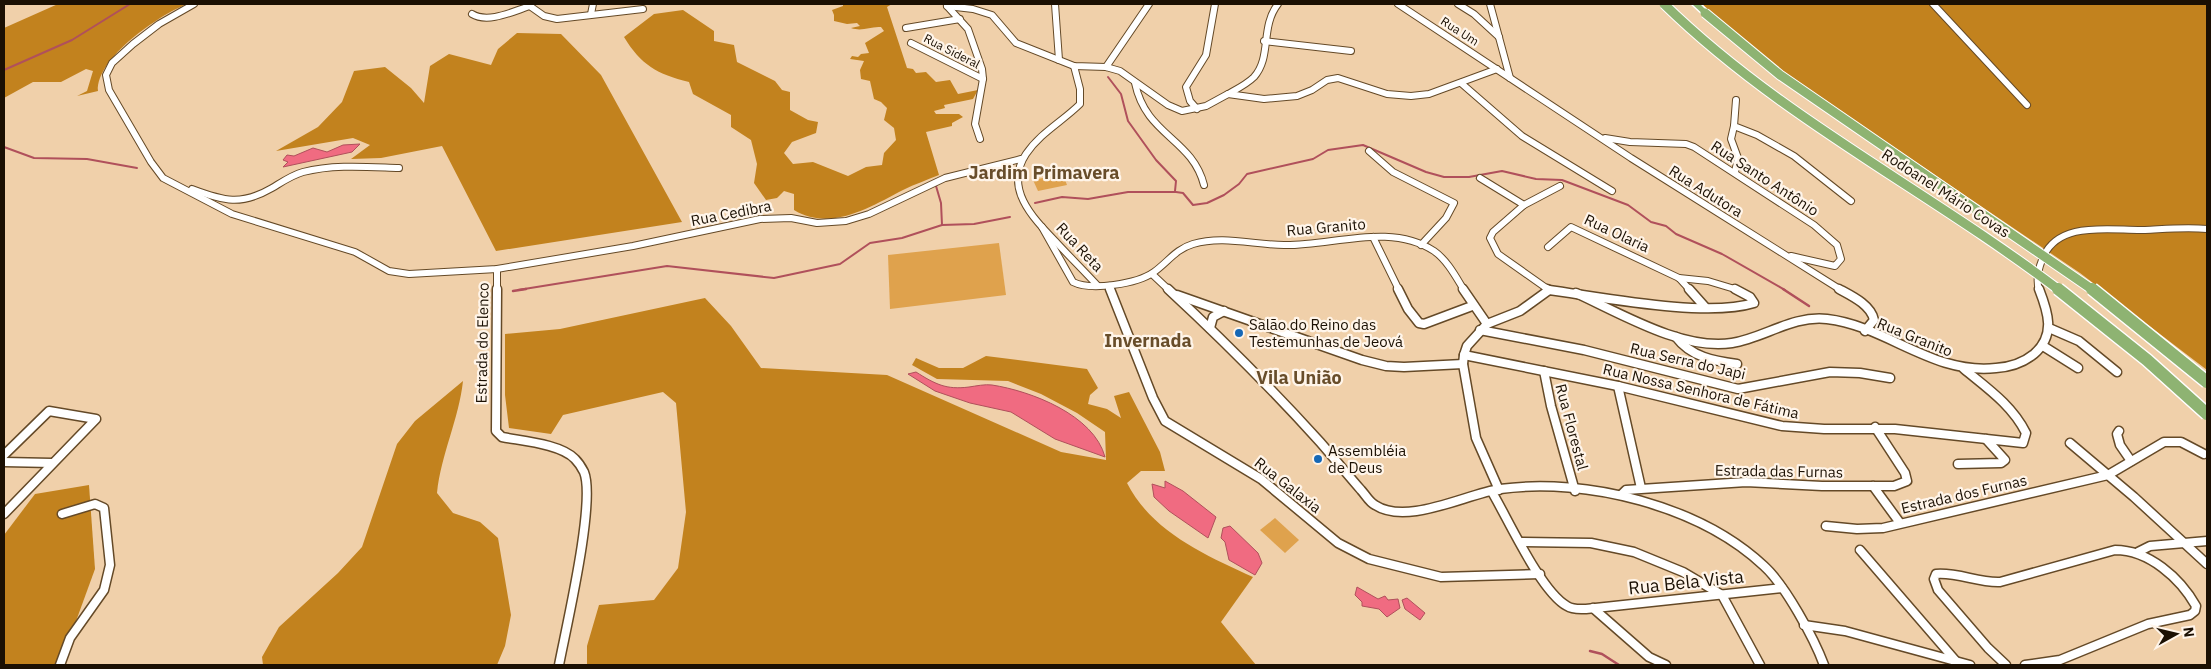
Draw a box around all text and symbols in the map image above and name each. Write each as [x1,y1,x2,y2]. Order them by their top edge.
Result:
street label: Rua Um [1438,13,1482,49]
street label: Rua Sideral [921,30,983,72]
street label: Rua Santo Antônio [1708,136,1822,220]
street label: Rodoanel Mário Covas [1878,145,2014,241]
district label: Jardim Primavera [968,161,1120,184]
street label: Rua Adutora [1666,161,1746,221]
street label: Rua Cedibra [689,196,773,230]
street label: Rua Olaria [1581,210,1653,256]
street label: Rua Granito [1286,214,1366,240]
street label: Rua Reta [1052,218,1108,276]
street label: Estrada do Elenco [471,282,493,404]
street label: Rua Granito [1875,313,1955,361]
place label: Salão do Reino das Testemunhas de Jeová [1249,315,1403,351]
marker: Salão do Reino das Testemunhas de Jeová [1233,327,1245,339]
district label: Invernada [1104,329,1192,352]
street label: Rua Serra do Japi [1628,338,1748,384]
street label: Rua Nossa Senhora de Fátima [1601,359,1801,423]
district label: Vila União [1256,366,1342,389]
street label: Rua Florestal [1551,382,1593,472]
place label: Assembléia de Deus [1328,441,1406,477]
street label: Rua Galaxia [1251,453,1325,517]
marker: Assembléia de Deus [1312,453,1324,465]
street label: Estrada das Furnas [1715,460,1843,482]
street label: Estrada dos Furnas [1899,470,2029,518]
street label: Rua Bela Vista [1627,564,1745,600]
north arrow [2151,609,2201,659]
text: N [2179,626,2198,638]

